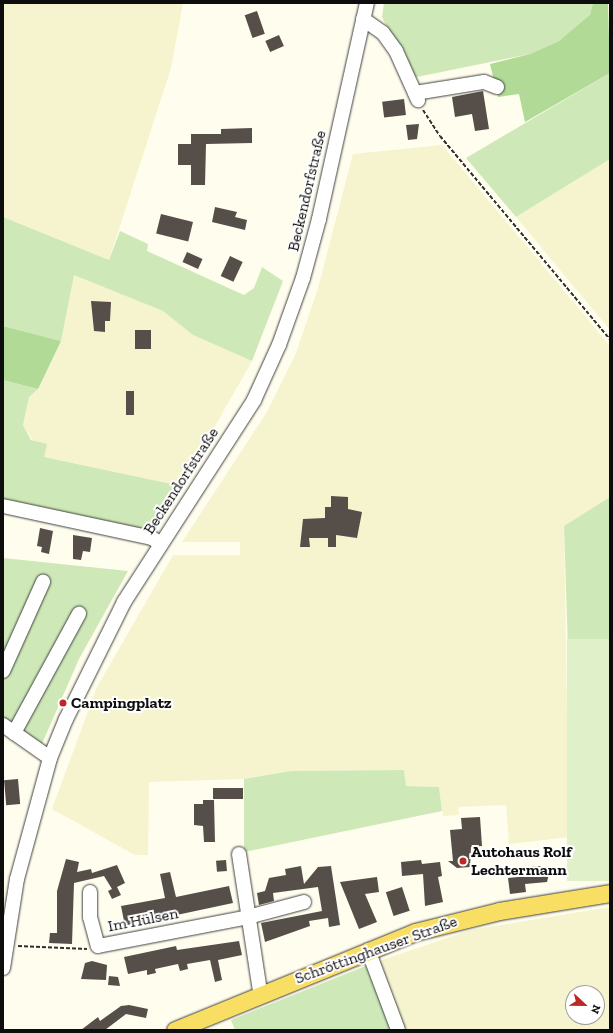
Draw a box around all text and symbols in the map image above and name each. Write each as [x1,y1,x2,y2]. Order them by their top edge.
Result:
street label: Beckendorfstraße [284,129,330,253]
street label: Beckendorfstraße [139,424,223,538]
place label: Campingplatz [71,693,172,713]
marker: Campingplatz [58,698,68,708]
place label: Autohaus Rolf Lechtermann [471,842,571,880]
marker: Autohaus Rolf Lechtermann [458,856,468,866]
street label: Im Hülsen [106,904,180,936]
street label: Schröttinghauser Straße [292,912,460,988]
north arrow [565,985,605,1025]
text: N [588,1003,603,1016]

